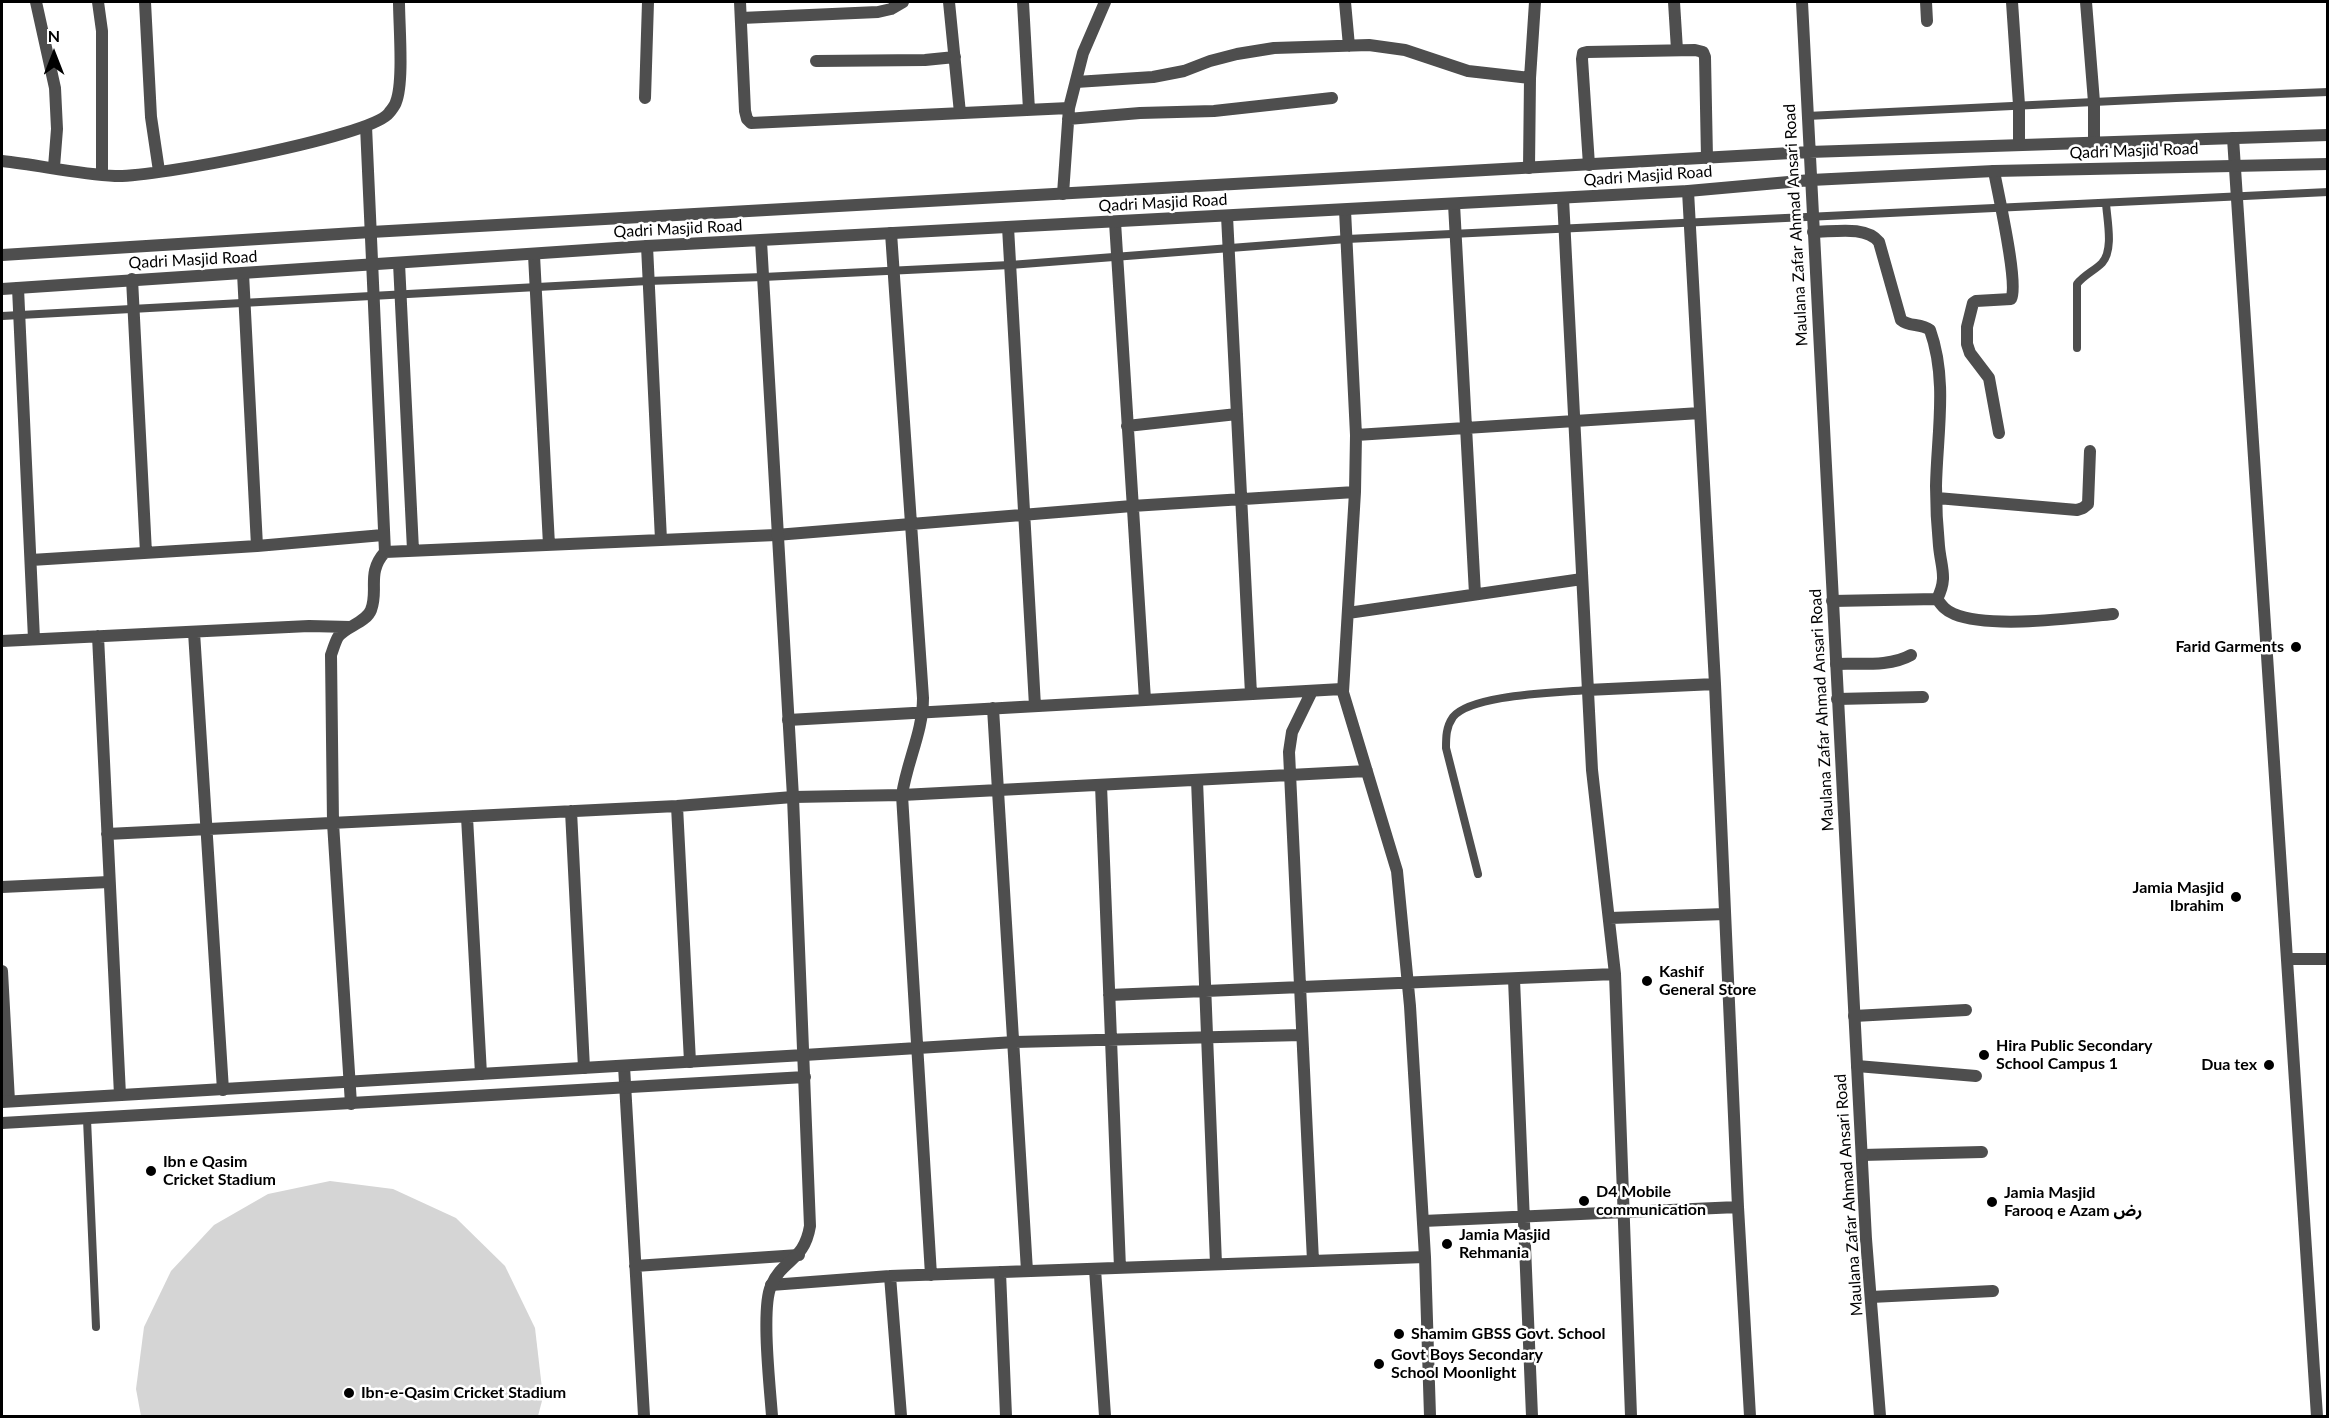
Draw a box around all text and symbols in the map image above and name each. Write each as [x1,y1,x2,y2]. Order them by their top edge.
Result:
north arrow [24,24,84,84]
text: N [48,26,60,45]
street label: Maulana Zafar Ahmad Ansari Road [1780,103,1812,347]
street label: Qadri Masjid Road [2069,139,2199,163]
street label: Qadri Masjid Road [1583,162,1713,190]
street label: Qadri Masjid Road [1098,190,1228,216]
street label: Qadri Masjid Road [613,216,743,242]
street label: Qadri Masjid Road [128,247,258,273]
street label: Maulana Zafar Ahmad Ansari Road [1806,588,1838,832]
place label: Farid Garments [2175,637,2284,657]
marker: Farid Garments [2289,640,2303,654]
place label: Jamia Masjid Ibrahim [2133,878,2224,916]
marker: Jamia Masjid Ibrahim [2229,890,2243,904]
place label: Kashif General Store [1659,962,1756,1000]
marker: Kashif General Store [1640,974,1654,988]
place label: Hira Public Secondary School Campus 1 [1996,1036,2152,1074]
marker: Hira Public Secondary School Campus 1 [1977,1048,1991,1062]
place label: Dua tex [2201,1055,2257,1075]
marker: Dua tex [2262,1058,2276,1072]
street label: Maulana Zafar Ahmad Ansari Road [1831,1073,1867,1317]
place label: Ibn e Qasim Cricket Stadium [163,1152,276,1190]
marker: Ibn e Qasim Cricket Stadium [144,1164,158,1178]
place label: D4 Mobile communication [1596,1182,1706,1220]
place label: Jamia Masjid Farooq e Azam رض [2004,1183,2142,1221]
marker: D4 Mobile communication [1577,1194,1591,1208]
marker: Jamia Masjid Farooq e Azam رض [1985,1195,1999,1209]
place label: Jamia Masjid Rehmania [1459,1225,1550,1263]
marker: Jamia Masjid Rehmania [1440,1237,1454,1251]
place label: Shamim GBSS Govt. School [1411,1324,1606,1344]
marker: Shamim GBSS Govt. School [1392,1327,1406,1341]
place label: Govt Boys Secondary School Moonlight [1391,1345,1543,1383]
marker: Govt Boys Secondary School Moonlight [1372,1357,1386,1371]
place label: Ibn-e-Qasim Cricket Stadium [361,1383,566,1403]
marker: Ibn-e-Qasim Cricket Stadium [342,1386,356,1400]

